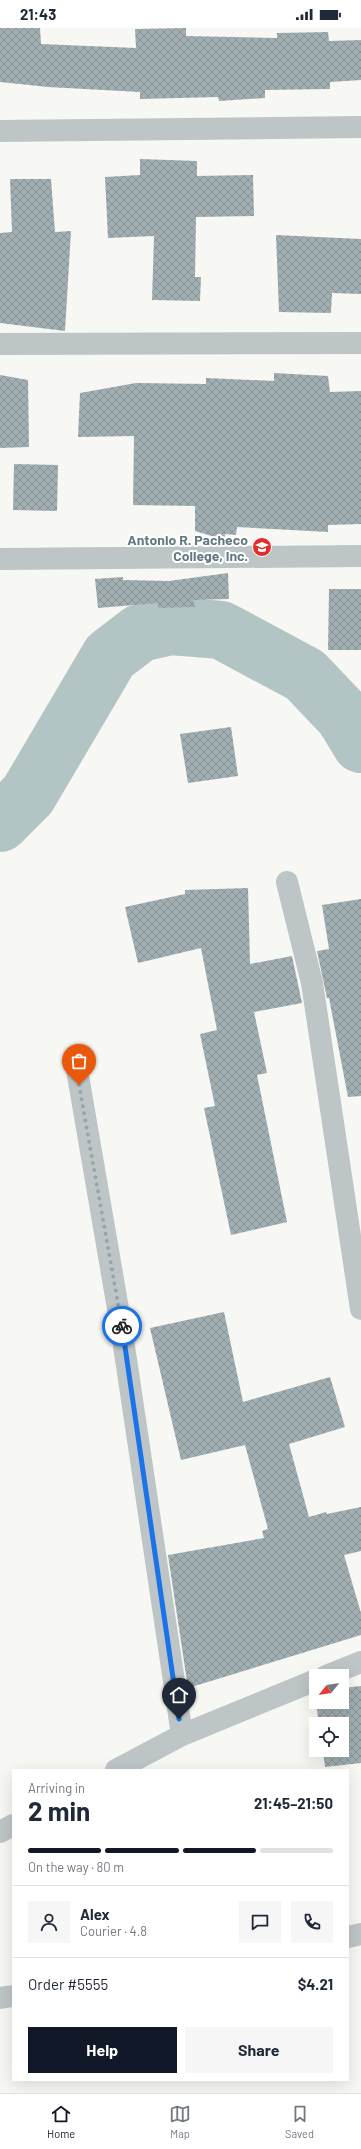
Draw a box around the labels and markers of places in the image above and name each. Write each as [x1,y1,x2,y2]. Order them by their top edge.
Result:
place label: Antonio R. Pacheco College, Inc. [127,531,248,564]
school or university icon: Antonio R. Pacheco College, Inc. [251,536,273,558]
pin [62,1044,96,1085]
pin [162,1678,196,1719]

